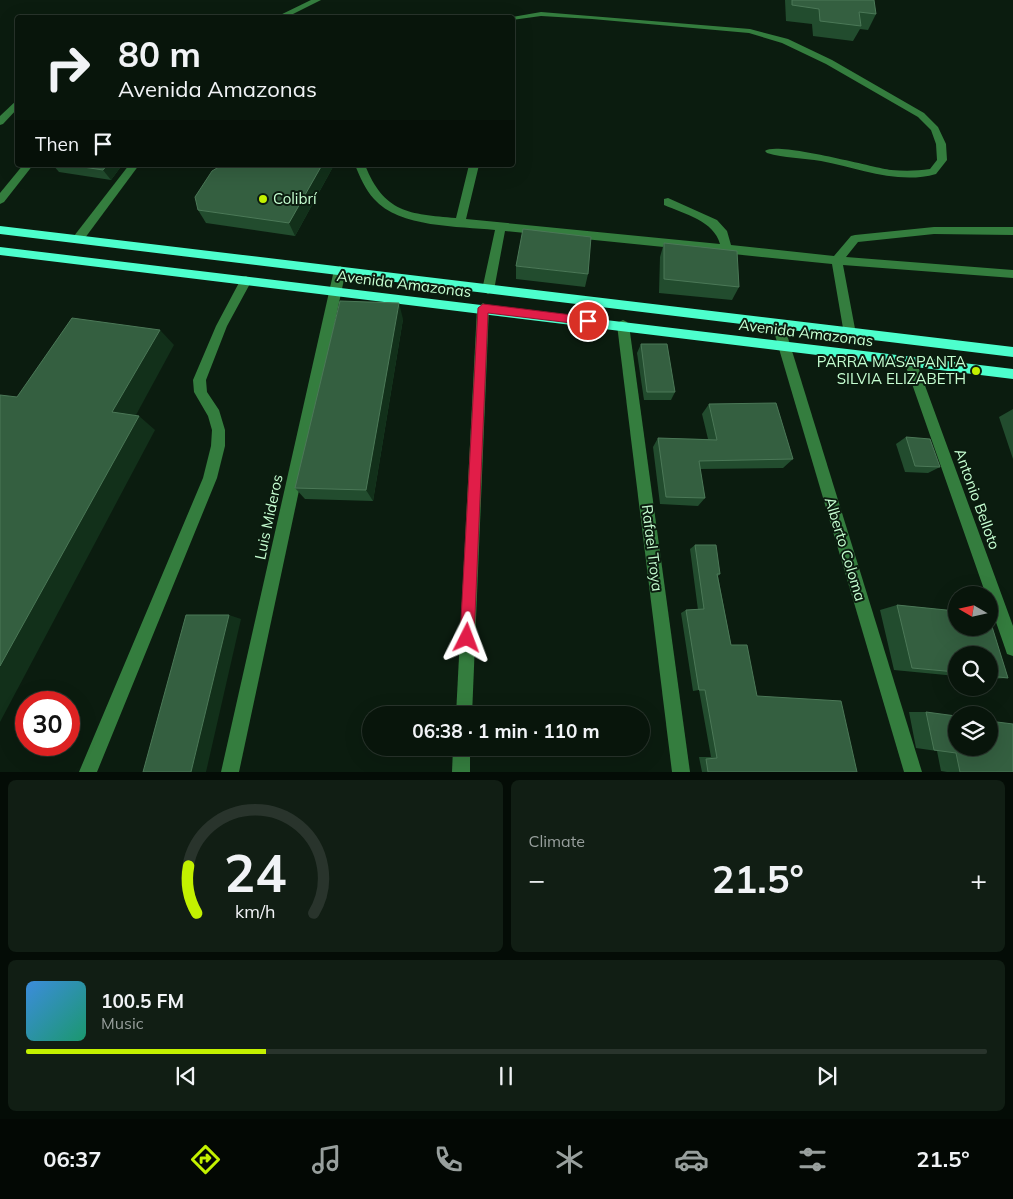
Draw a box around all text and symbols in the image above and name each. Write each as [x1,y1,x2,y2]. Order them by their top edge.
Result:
text: 80 m [118,32,201,76]
icon: right [35,35,100,100]
text: Avenida Amazonas [118,75,317,103]
icon: arrive [89,130,117,158]
text: Then [35,132,79,156]
place label: Colibrí [273,189,318,208]
marker: Colibrí [257,193,269,205]
street label: Avenida Amazonas [336,266,472,301]
pin [567,300,609,342]
icon: arrive [574,307,602,335]
street label: Avenida Amazonas [738,315,874,350]
place label: PARRA MASAPANTA SILVIA ELIZABETH [817,352,966,388]
marker: PARRA MASAPANTA SILVIA ELIZABETH [970,365,982,377]
street label: Antonio Belloto [950,446,1005,552]
street label: Luis Mideros [250,473,287,561]
street label: Alberto Coloma [821,495,870,603]
street label: Rafael Troya [638,503,667,593]
north arrow [948,586,998,636]
map controls [948,586,998,756]
position arrow [440,611,492,663]
button: search [948,646,998,696]
speed limit sign: 30 [15,691,80,756]
button: layers [948,706,998,756]
text: 06:38 · 1 min · 110 m [412,719,600,743]
text: Climate [529,831,585,851]
text: 24 [224,840,286,905]
text: 21.5° [712,855,804,903]
text: − [529,862,545,897]
text: + [970,862,987,897]
text: km/h [235,900,275,922]
text: 100.5 FM [101,989,184,1013]
text: Music [101,1013,144,1033]
icon: previous [172,1062,200,1090]
icon: pause [492,1062,520,1090]
icon: next [813,1062,841,1090]
icon: directions [188,1142,223,1177]
icon: music [309,1142,344,1177]
icon: phone [431,1142,466,1177]
icon: climate [552,1142,587,1177]
icon: car [674,1142,709,1177]
icon: filters [795,1142,830,1177]
text: 06:37 [43,1145,101,1173]
text: 21.5° [916,1145,970,1173]

